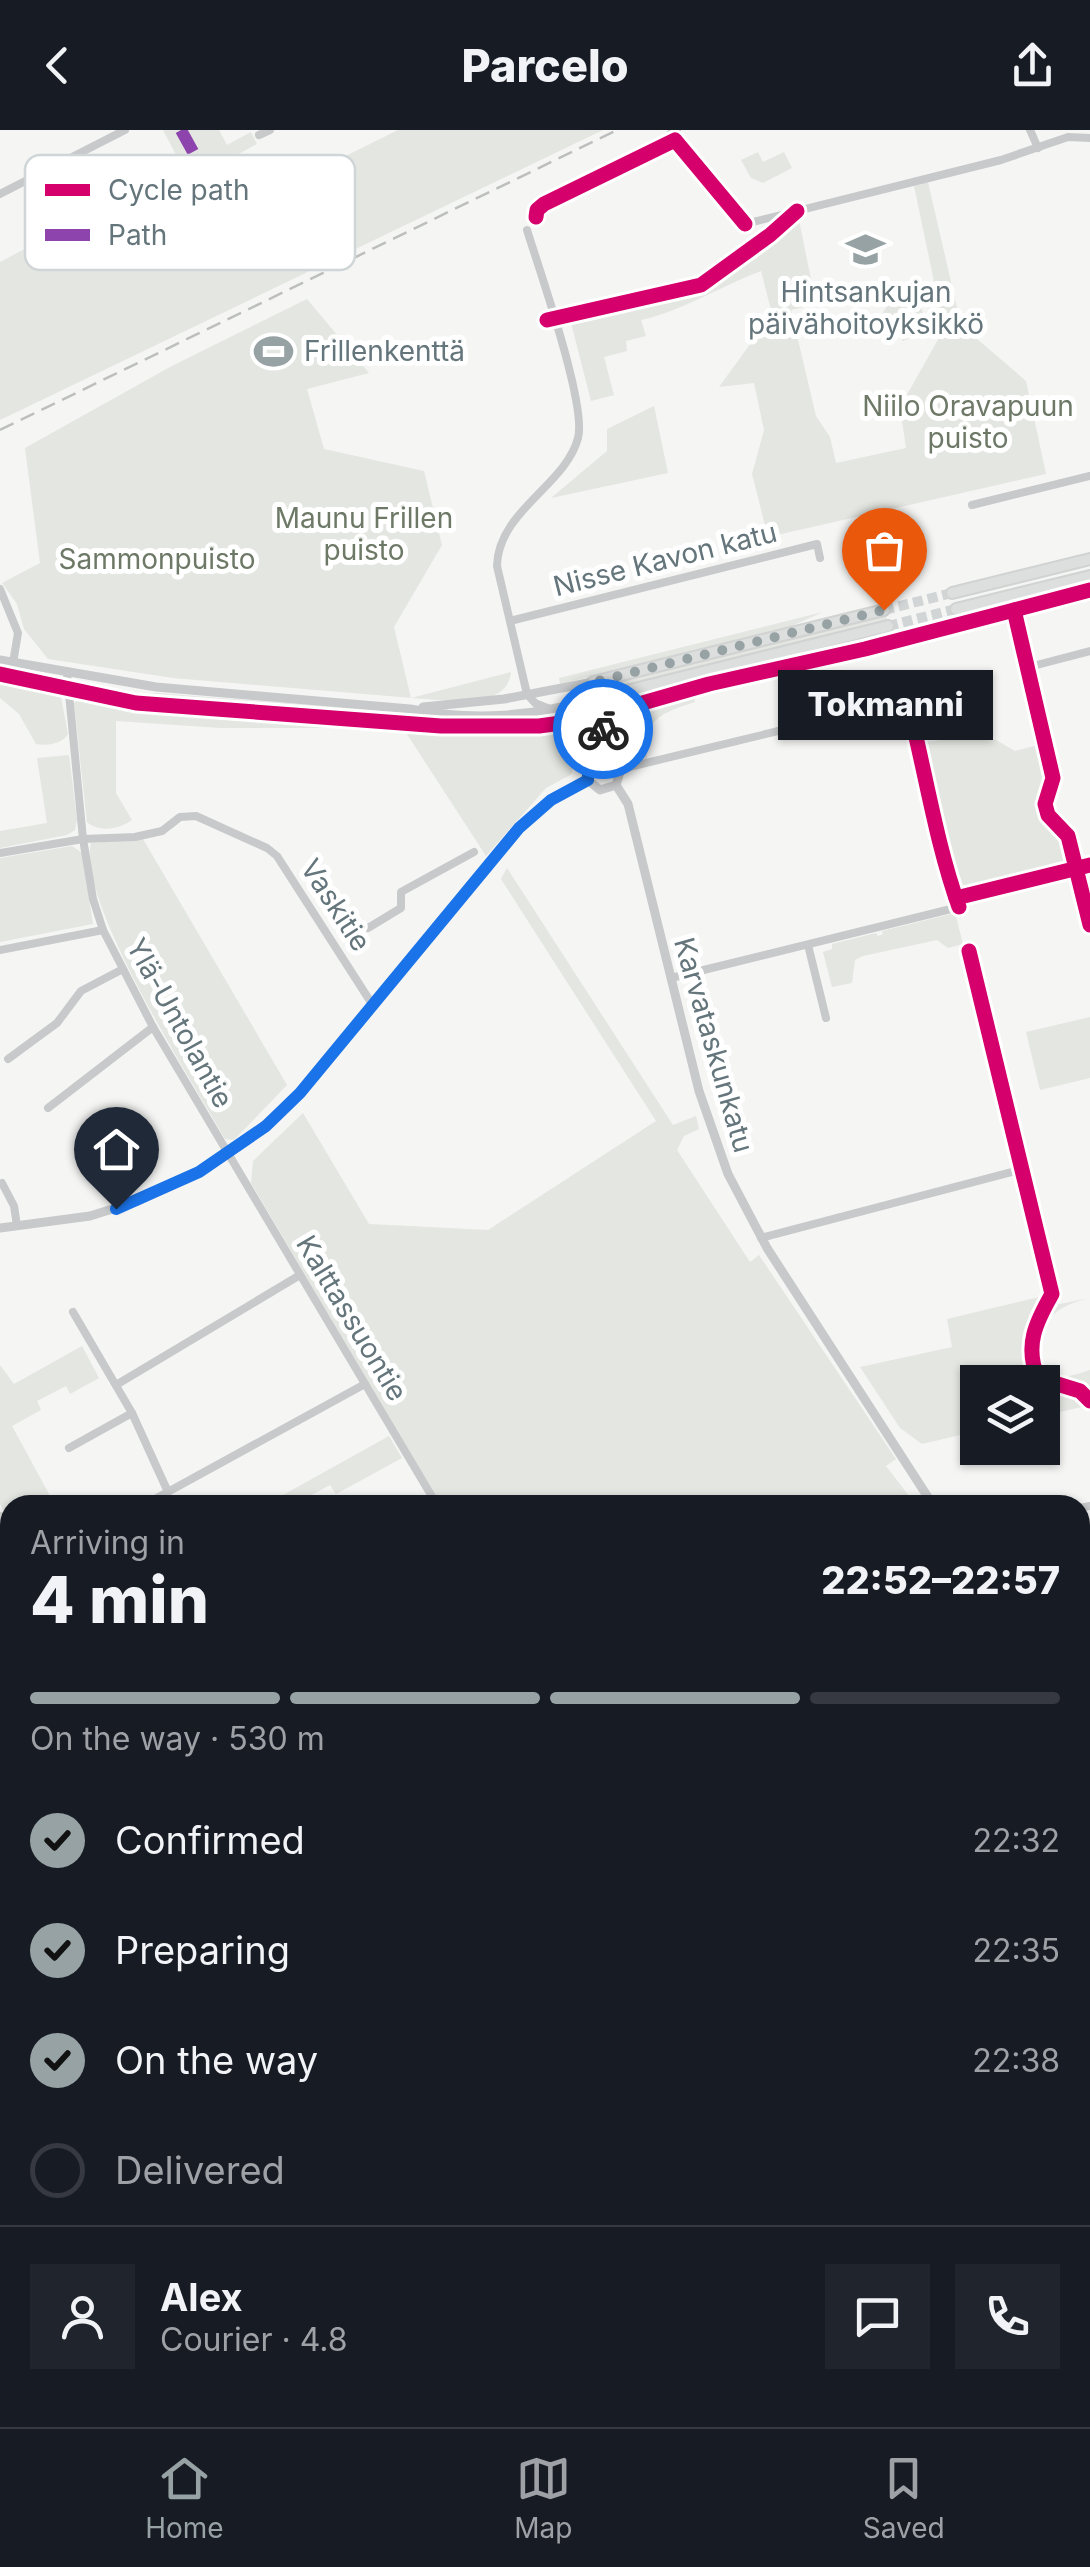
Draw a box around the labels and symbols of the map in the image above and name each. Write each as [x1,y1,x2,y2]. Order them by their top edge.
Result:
legend [25,155,355,270]
text: Cycle path [108,173,249,207]
text: Path [108,218,167,252]
school or university icon: Hintsankujan päivähoitoyksikkö [845,228,887,270]
place label: Hintsankujan päivähoitoyksikkö [748,275,984,341]
sports icon: Frillenkenttä [253,330,295,372]
place label: Frillenkenttä [304,334,465,368]
park label: Niilo Oravapuun puisto [862,389,1074,455]
park label: Maunu Frillen puisto [275,501,453,567]
pin [842,508,927,611]
street label: Nisse Kavon katu [550,515,780,603]
park label: Sammonpuisto [58,542,256,576]
callout: Tokmanni [776,670,992,740]
courier [553,679,653,779]
street label: Vaskitie [294,853,378,957]
street label: Ylä-Untolantie [119,932,241,1114]
street label: Karvataskunkatu [667,934,761,1156]
pin [74,1107,159,1210]
street label: Kalttassuontie [289,1229,415,1407]

